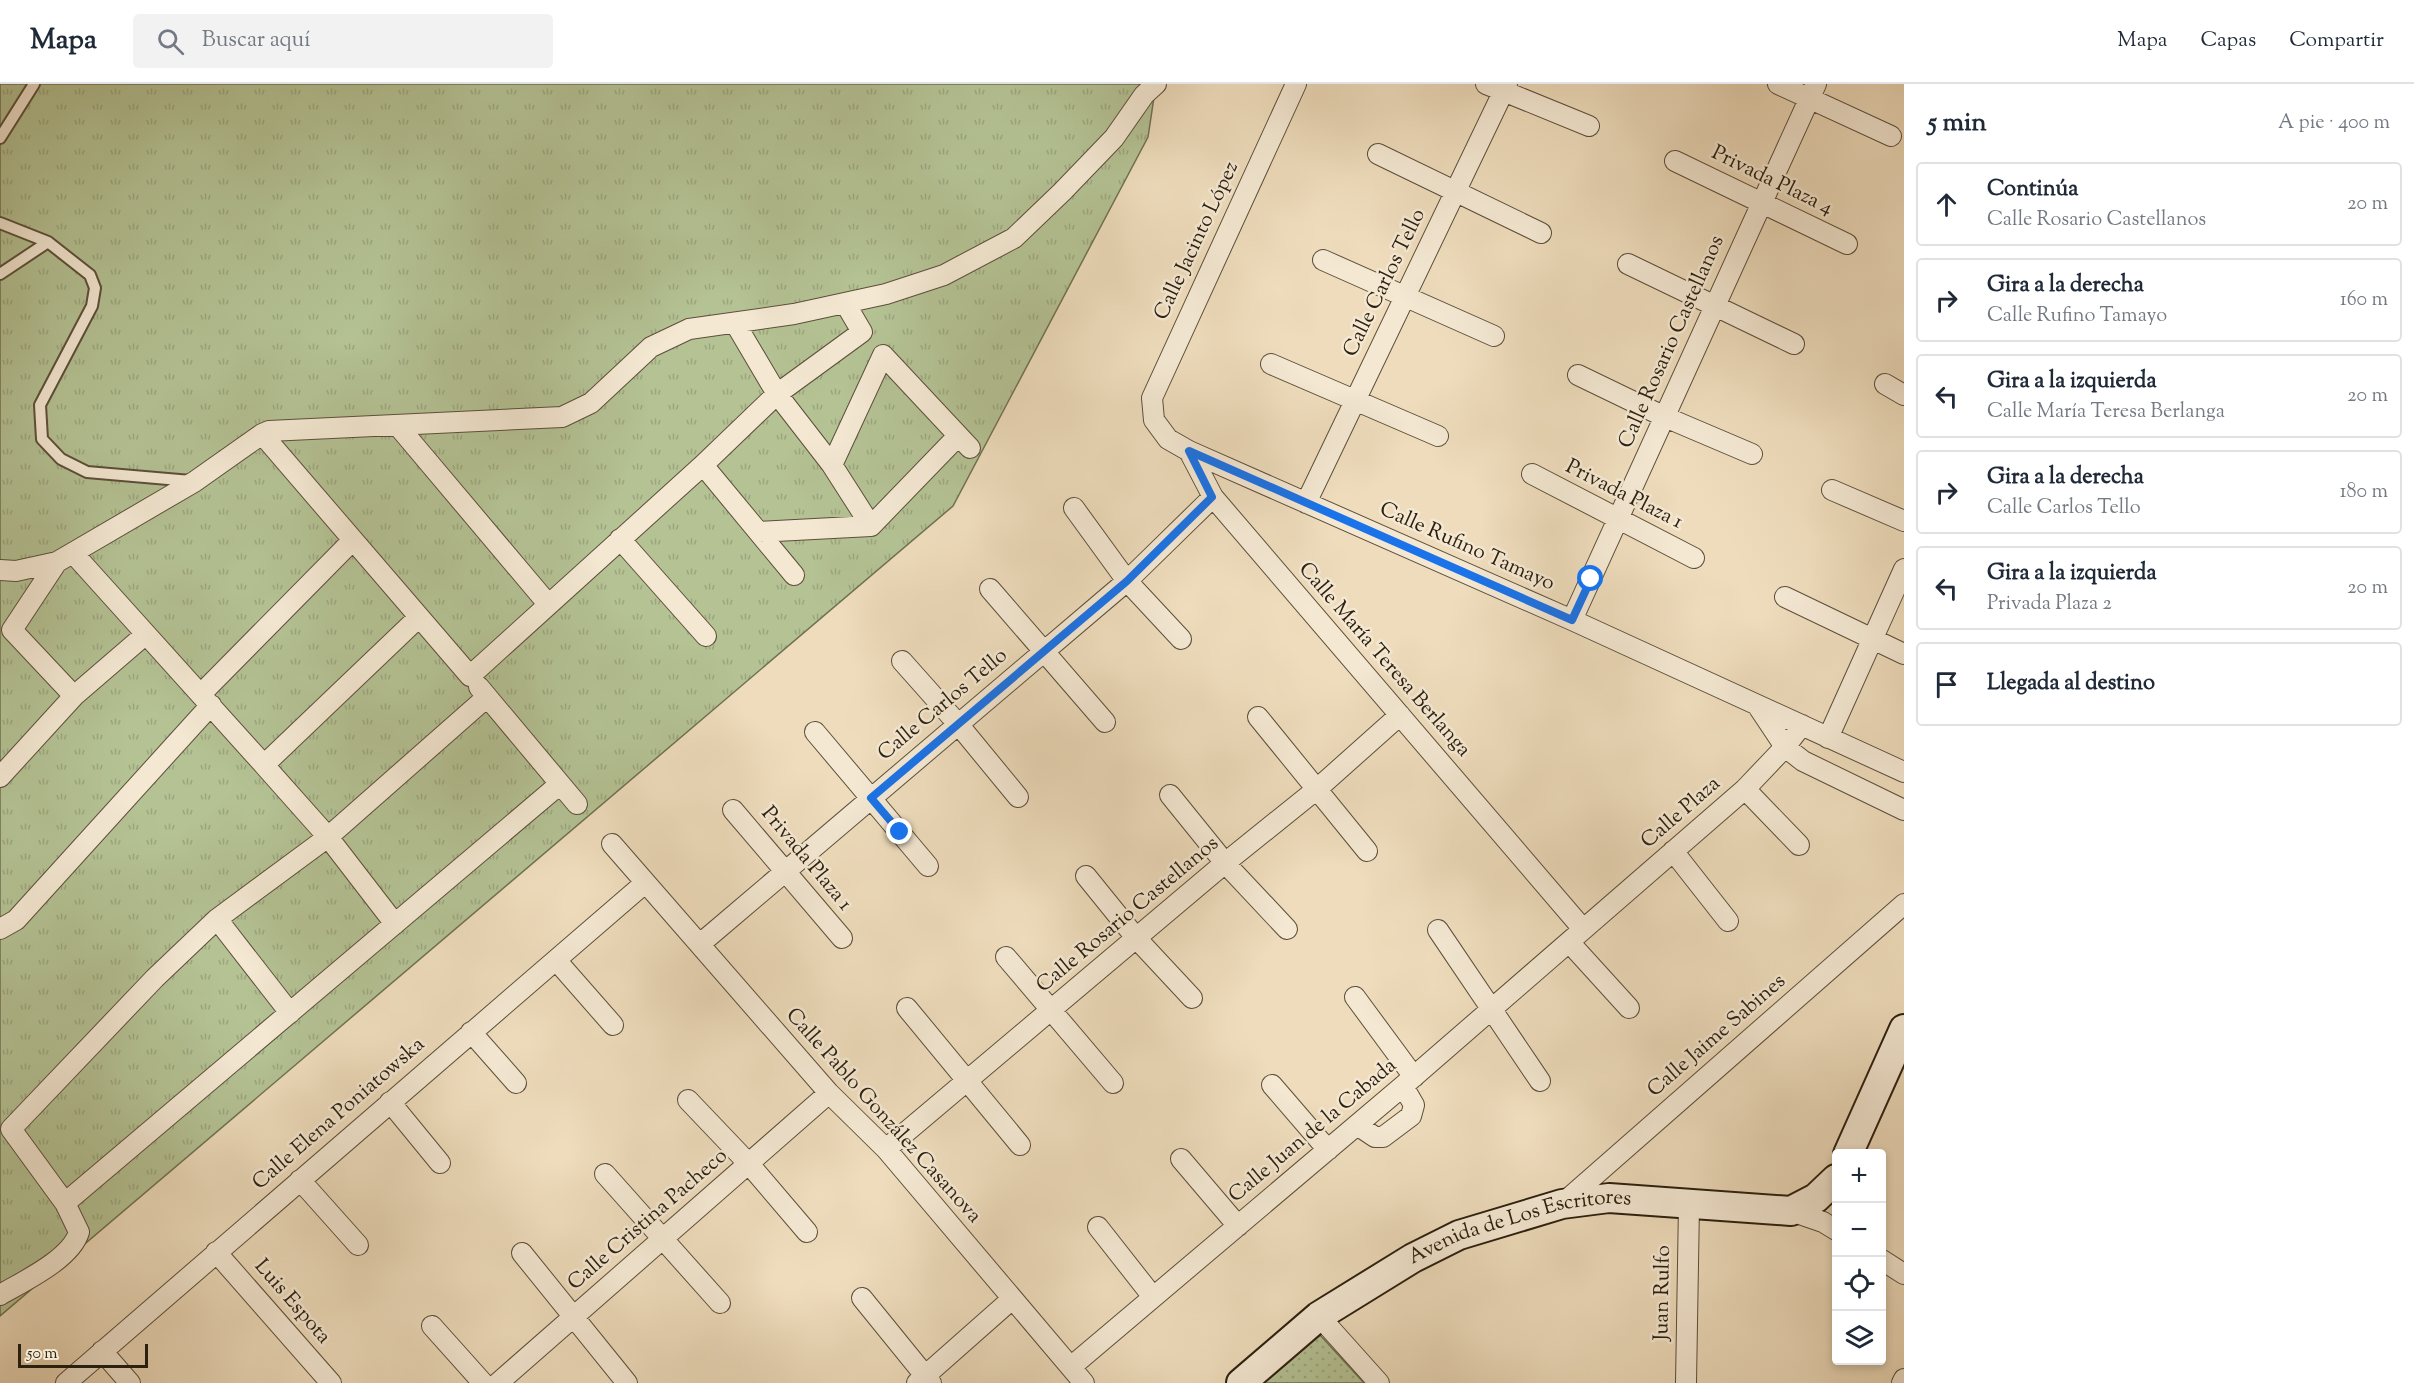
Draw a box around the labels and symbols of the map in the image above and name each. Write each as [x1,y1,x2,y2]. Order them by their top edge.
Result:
street label: Privada Plaza 4 [1706,139,1838,223]
street label: Calle Jacinto López [1147,157,1247,325]
street label: Calle Carlos Tello [1336,204,1434,362]
street label: Calle Rosario Castellanos [1611,231,1733,453]
street label: Privada Plaza 1 [1560,453,1688,537]
street label: Calle Rufino Tamayo [1375,495,1559,599]
street label: Calle María Teresa Berlanga [1291,556,1478,764]
route start [1577,565,1603,591]
street label: Calle Carlos Tello [872,642,1014,768]
street label: Calle Plaza [1635,770,1728,856]
street label: Privada Plaza 1 [753,800,859,918]
route end [886,818,912,844]
street label: Calle Rosario Castellanos [1030,830,1226,1000]
street label: Calle Jaime Sabines [1641,967,1793,1105]
street label: Calle Pablo González Casanova [778,1002,988,1231]
street label: Calle Elena Poniatowska [246,1030,432,1198]
street label: Calle Juan de la Cabada [1222,1051,1404,1210]
street label: Calle Cristina Pacheco [561,1142,735,1298]
street label: Avenida de Los Escritores [1403,1183,1632,1273]
street label: Juan Rulfo [1647,1245,1679,1342]
street label: Luis Espota [246,1253,338,1351]
scale bar [18,1341,148,1368]

